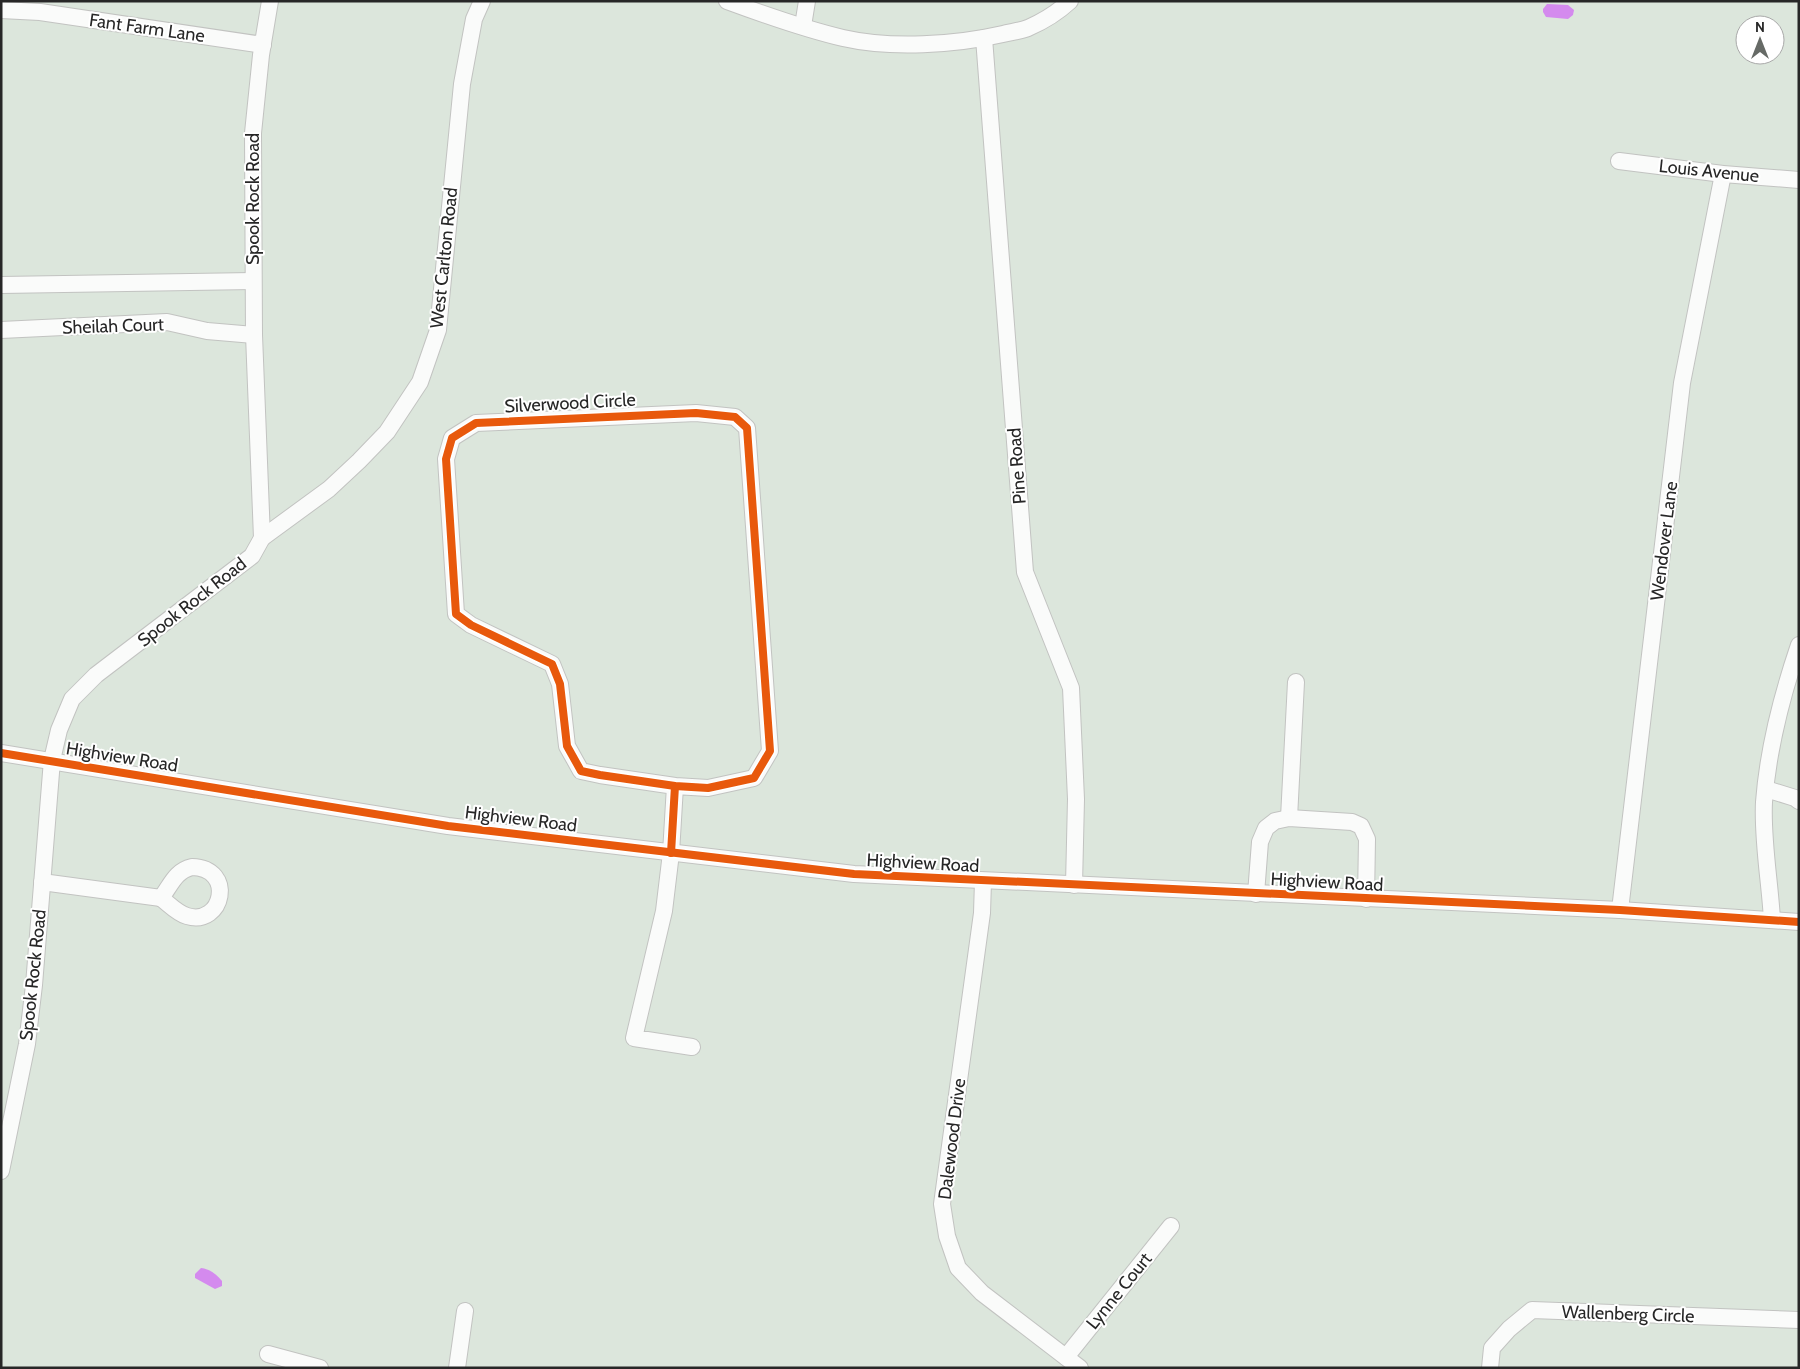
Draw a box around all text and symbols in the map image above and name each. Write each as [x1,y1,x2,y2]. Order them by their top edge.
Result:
street label: Fant Farm Lane [88,9,206,47]
north arrow [1735,15,1785,65]
text: N [1755,18,1765,36]
street label: Spook Rock Road [242,133,264,265]
street label: Louis Avenue [1658,155,1760,187]
street label: West Carlton Road [426,186,462,330]
street label: Sheilah Court [62,313,164,339]
street label: Silverwood Circle [504,389,636,417]
street label: Pine Road [1003,427,1031,505]
street label: Wendover Lane [1646,480,1682,602]
street label: Spook Rock Road [133,553,251,651]
street label: Highview Road [65,737,179,777]
street label: Highview Road [464,801,578,837]
street label: Highview Road [866,849,980,877]
street label: Highview Road [1270,868,1384,896]
street label: Spook Rock Road [15,908,51,1042]
street label: Dalewood Drive [934,1077,970,1201]
street label: Lynne Court [1081,1248,1157,1334]
street label: Wallenberg Circle [1561,1301,1695,1327]

